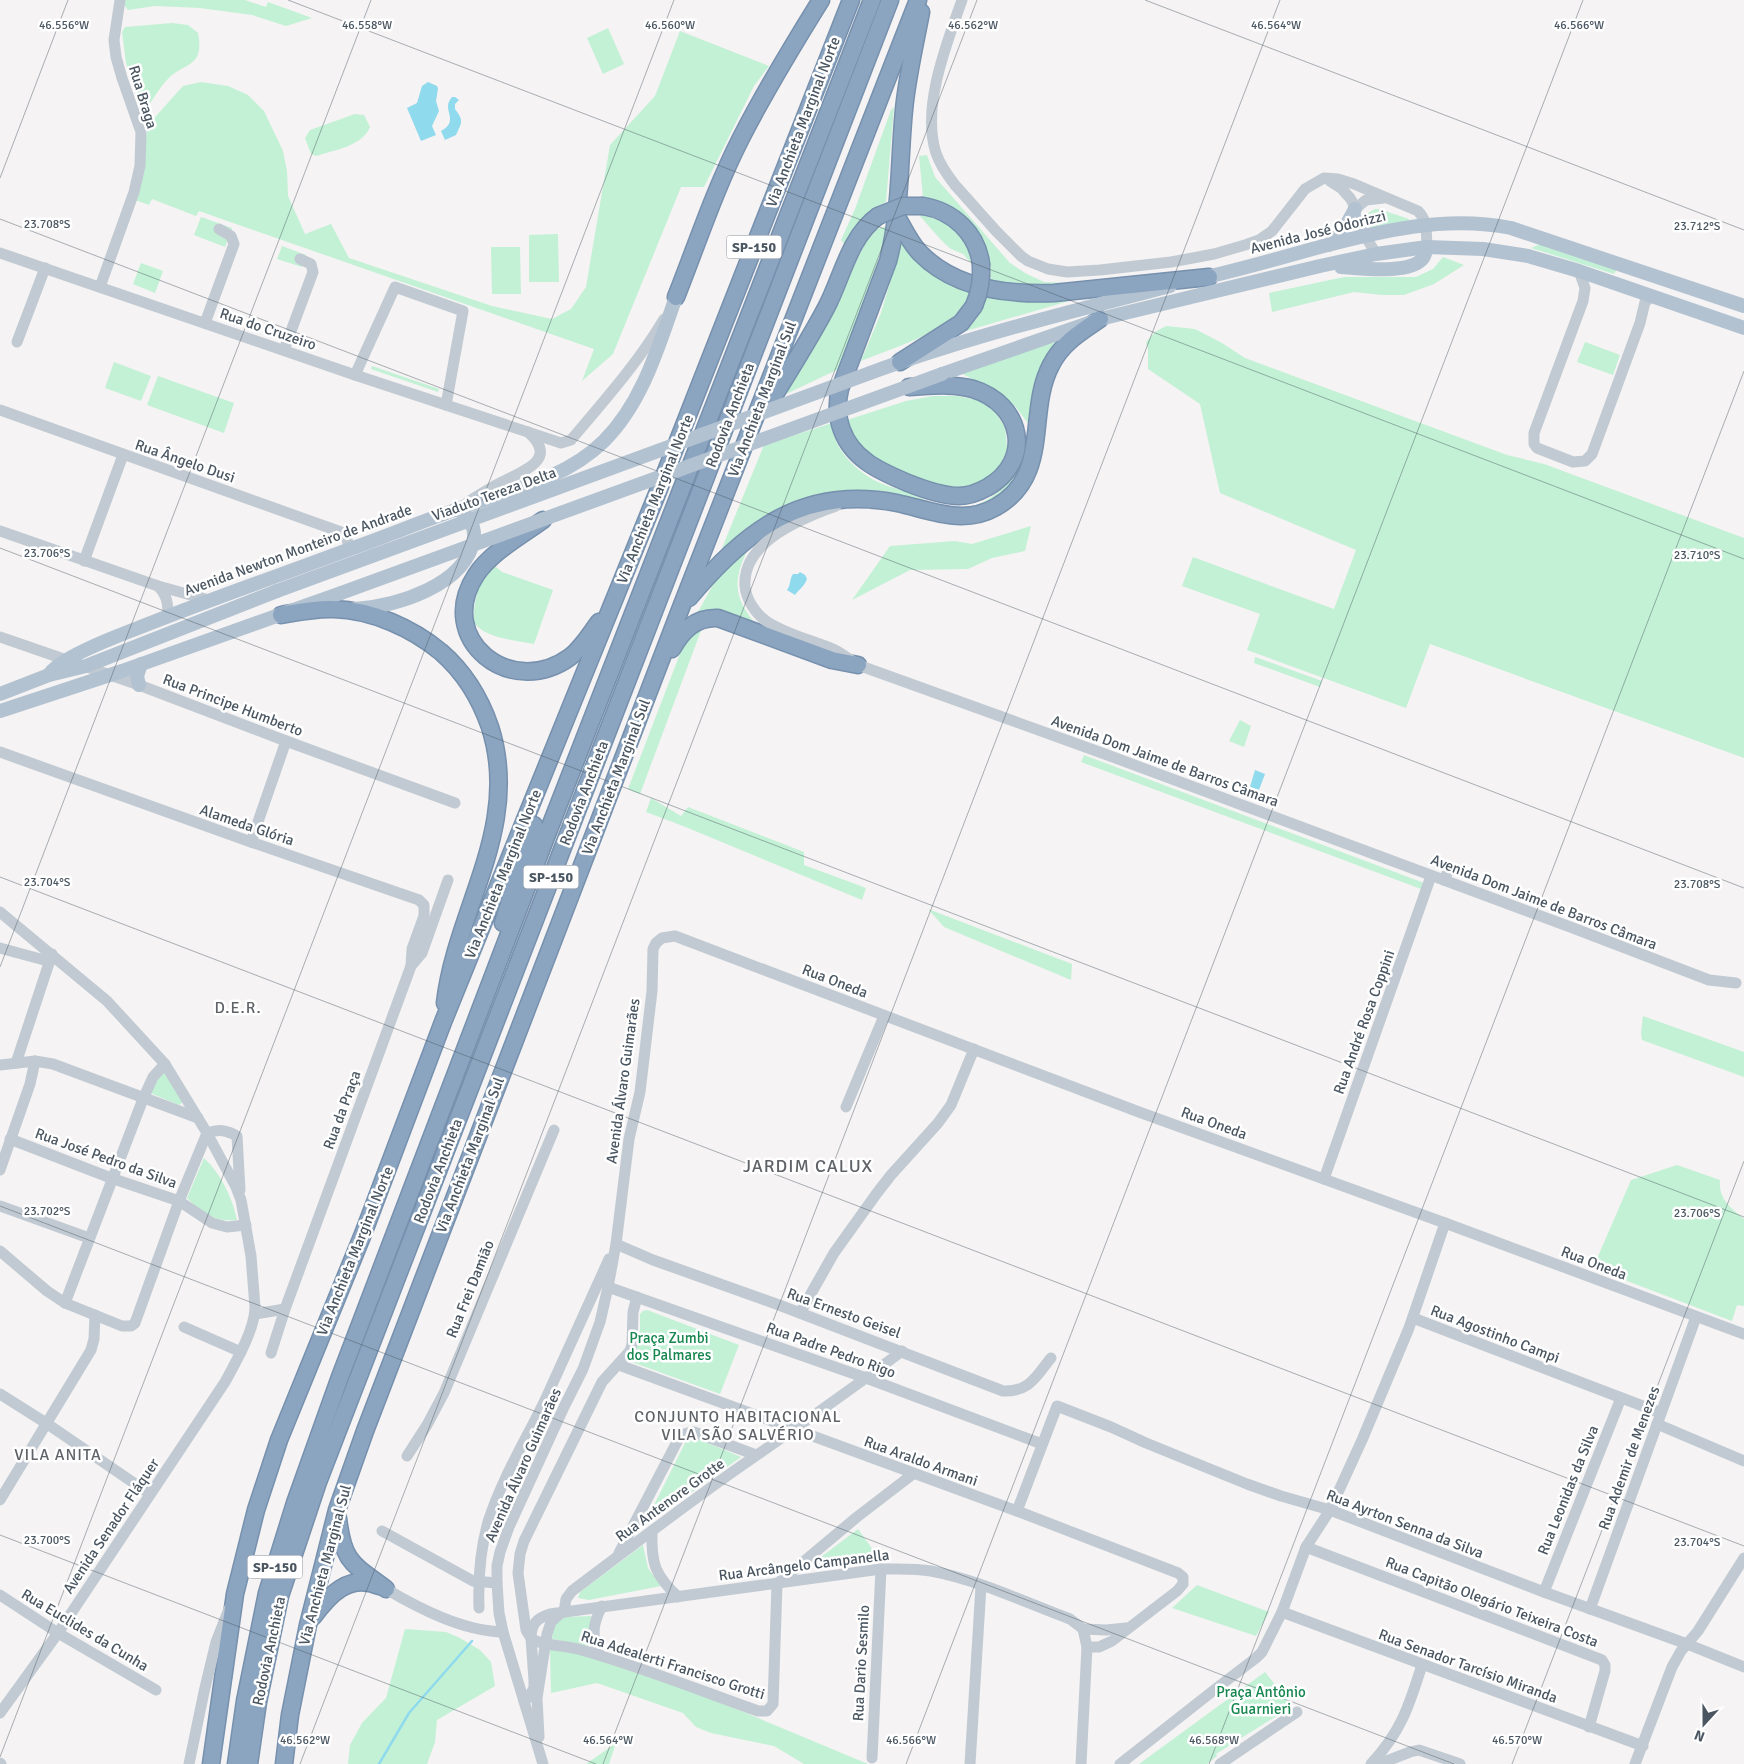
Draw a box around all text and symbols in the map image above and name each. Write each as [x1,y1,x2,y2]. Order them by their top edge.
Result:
text: 46.556°W [39,18,89,33]
text: 46.558°W [342,18,392,33]
text: 46.560°W [645,18,695,33]
text: 46.562°W [948,18,998,33]
text: 46.564°W [1251,18,1301,33]
text: 46.566°W [1554,18,1604,33]
street label: Via Anchieta Marginal Norte [762,34,844,210]
street label: Rua Braga [125,63,161,131]
street label: Avenida José Odorizzi [1248,206,1388,258]
text: 23.708°S [24,217,71,232]
text: 23.712°S [1674,219,1721,234]
road number: SP-150 [726,236,782,258]
street label: Rua do Cruzeiro [217,304,319,354]
street label: Via Anchieta Marginal Sul [724,319,800,479]
street label: Rodovia Anchieta [702,360,758,470]
street label: Via Anchieta Marginal Norte [613,412,697,586]
street label: Rua Ângelo Dusi [133,435,237,487]
street label: Viaduto Tereza Delta [429,463,559,525]
street label: Avenida Newton Monteiro de Andrade [182,500,414,600]
text: 23.706°S [24,546,71,561]
text: 23.710°S [1674,548,1721,563]
street label: Rua Principe Humberto [160,670,306,740]
street label: Via Anchieta Marginal Sul [578,697,654,857]
street label: Avenida Dom Jaime de Barros Câmara [1049,711,1281,811]
street label: Rodovia Anchieta [556,738,612,848]
street label: Via Anchieta Marginal Norte [461,787,545,961]
street label: Alameda Glória [197,800,297,850]
street label: Avenida Dom Jaime de Barros Câmara [1428,850,1660,954]
road number: SP-150 [524,866,578,889]
text: 23.704°S [24,875,71,890]
text: 23.708°S [1674,877,1721,892]
street label: Rua André Rosa Coppini [1330,947,1398,1097]
street label: Rua Oneda [800,960,870,1002]
street label: Avenida Álvaro Guimarães [602,997,644,1165]
district label: D.E.R. [214,998,262,1018]
street label: Rua da Praça [319,1068,365,1152]
street label: Via Anchieta Marginal Sul [432,1075,508,1235]
street label: Rua Oneda [1179,1103,1249,1143]
street label: Rodovia Anchieta [410,1116,466,1226]
street label: Rua José Pedro da Silva [33,1124,179,1192]
district label: JARDIM CALUX [743,1155,873,1177]
street label: Via Anchieta Marginal Norte [313,1164,397,1338]
text: 23.702°S [24,1204,71,1219]
text: 23.706°S [1674,1206,1721,1221]
street label: Rua Frei Damião [442,1237,498,1341]
street label: Rua Oneda [1559,1242,1629,1284]
street label: Rua Ernesto Geisel [785,1284,903,1342]
street label: Rua Agostinho Campi [1428,1301,1562,1367]
street label: Rua Padre Pedro Rigo [764,1318,898,1382]
park label: Praça Zumbi dos Palmares [627,1329,712,1364]
street label: Rua Ademir de Menezes [1595,1383,1664,1532]
street label: Avenida Álvaro Guimarães [480,1384,565,1545]
district label: CONJUNTO HABITACIONAL VILA SÃO SALVÉRIO [634,1407,842,1445]
street label: Rua Leonidas da Silva [1534,1423,1602,1557]
street label: Rua Araldo Armani [862,1432,980,1490]
district label: VILA ANITA [14,1445,102,1465]
street label: Rua Antenore Grotte [612,1454,728,1546]
street label: Avenida Senador Fláquer [59,1455,163,1597]
street label: Via Anchieta Marginal Sul [295,1483,355,1647]
street label: Rua Ayrton Senna da Silva [1324,1486,1486,1562]
text: 23.700°S [24,1533,71,1548]
text: 23.704°S [1674,1535,1721,1550]
street label: Rua Arcângelo Campanella [718,1546,890,1584]
street label: Rua Capitão Olegário Teixeira Costa [1383,1553,1601,1651]
road number: SP-150 [248,1555,302,1578]
street label: Rua Euclides da Cunha [18,1585,152,1675]
street label: Rodovia Anchieta [249,1595,289,1707]
street label: Rua Dario Sesmilo [849,1604,873,1722]
street label: Rua Senador Tarcísio Miranda [1376,1625,1560,1707]
street label: Rua Adealerti Francisco Grotti [579,1627,767,1703]
park label: Praça Antônio Guarnieri [1216,1683,1306,1718]
north arrow [1679,1699,1729,1749]
text: N [1692,1726,1707,1745]
text: 46.562°W [280,1733,330,1748]
text: 46.564°W [583,1733,633,1748]
text: 46.566°W [886,1733,936,1748]
text: 46.568°W [1189,1733,1239,1748]
text: 46.570°W [1492,1733,1542,1748]

